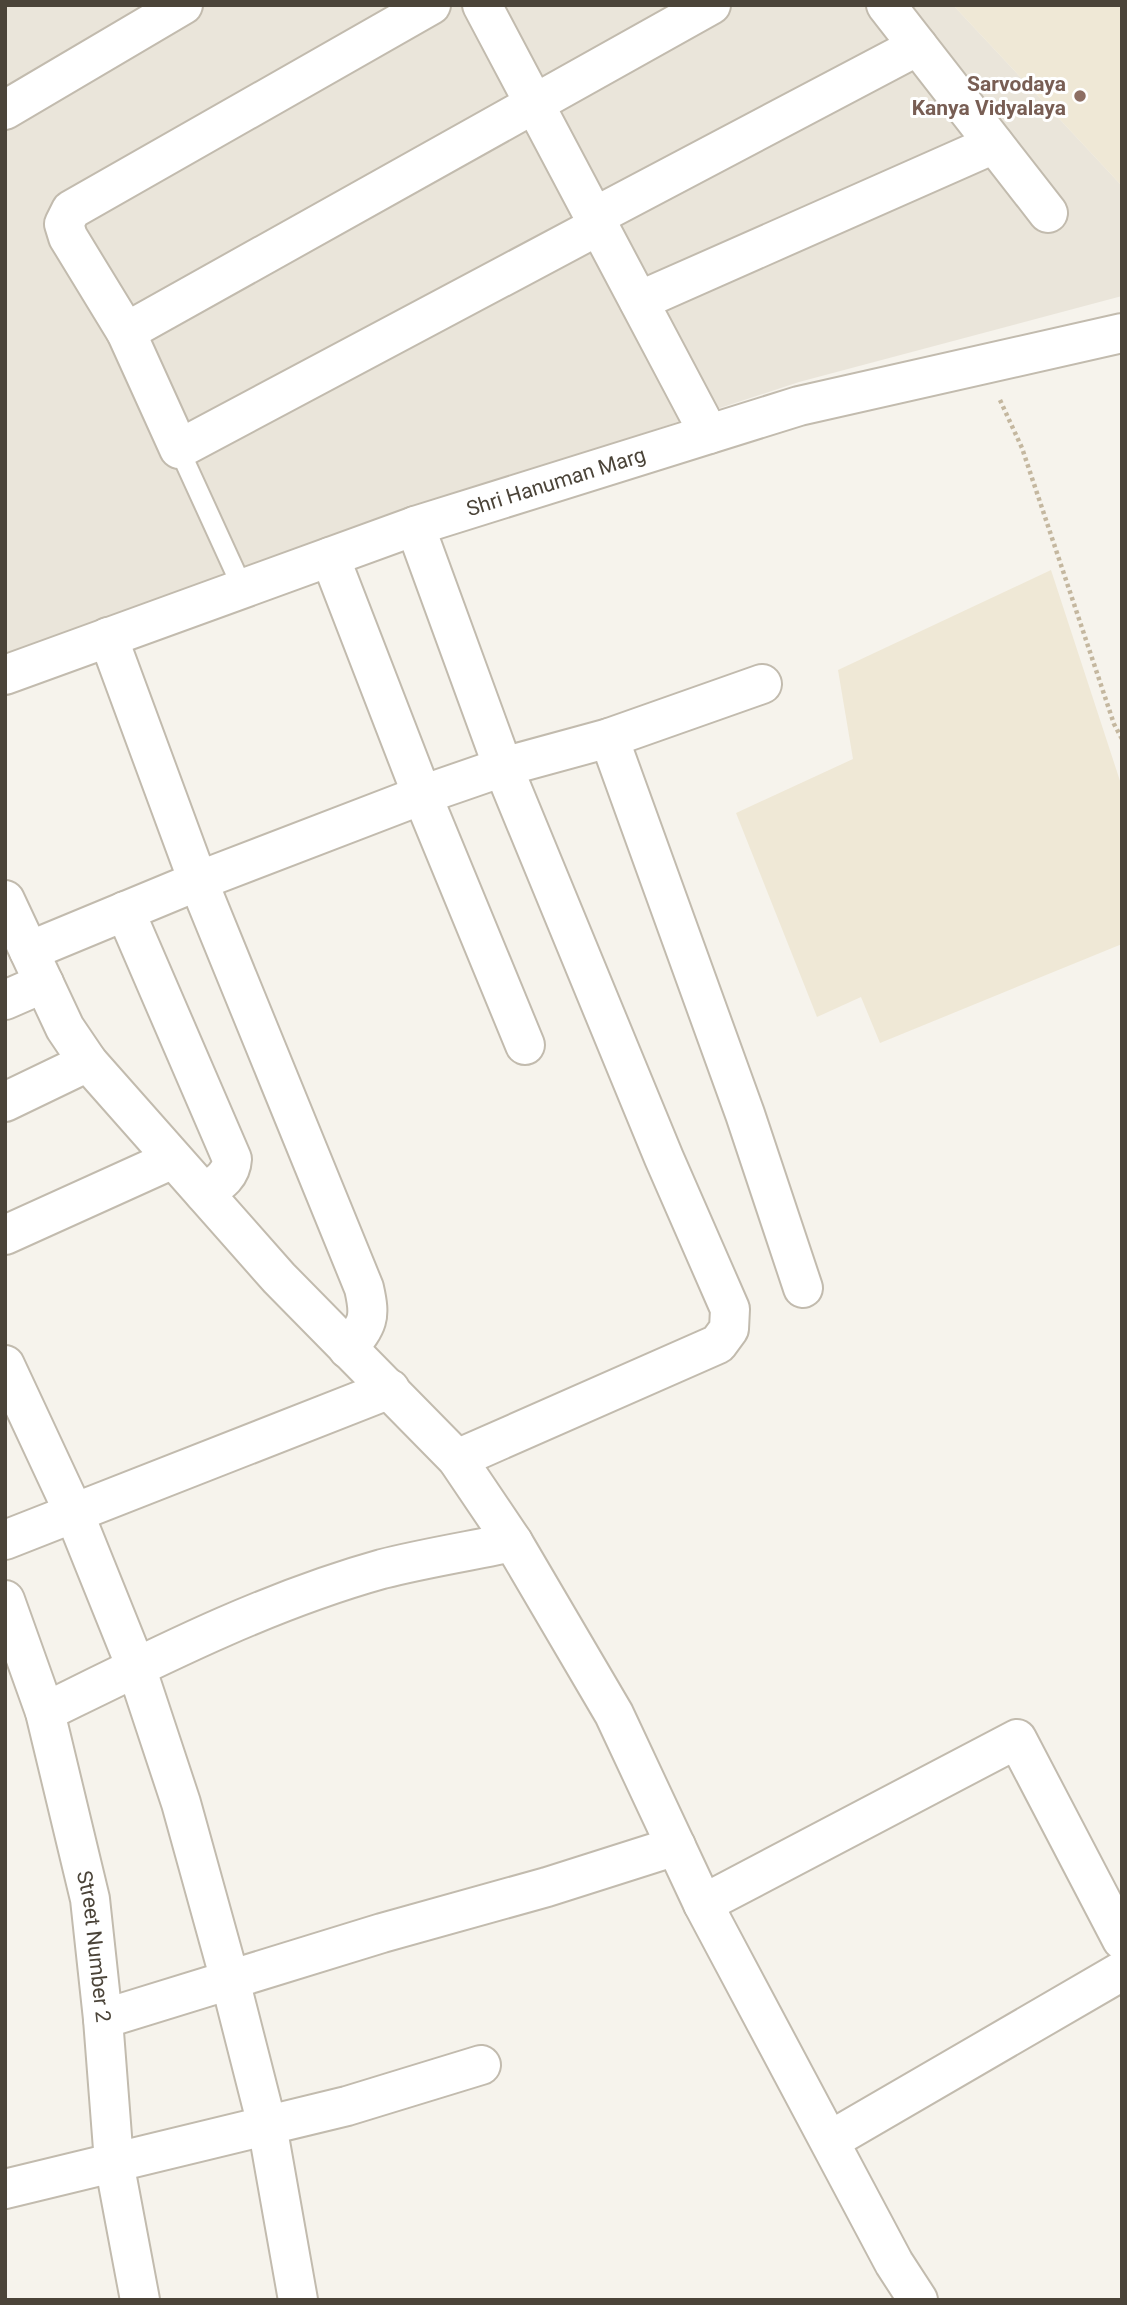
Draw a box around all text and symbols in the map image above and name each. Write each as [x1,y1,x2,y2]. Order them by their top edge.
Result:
place label: Sarvodaya Kanya Vidyalaya [912,72,1066,120]
marker: Sarvodaya Kanya Vidyalaya [1072,88,1088,104]
street label: Shri Hanuman Marg [464,443,649,521]
street label: Street Number 2 [72,1868,115,2024]

